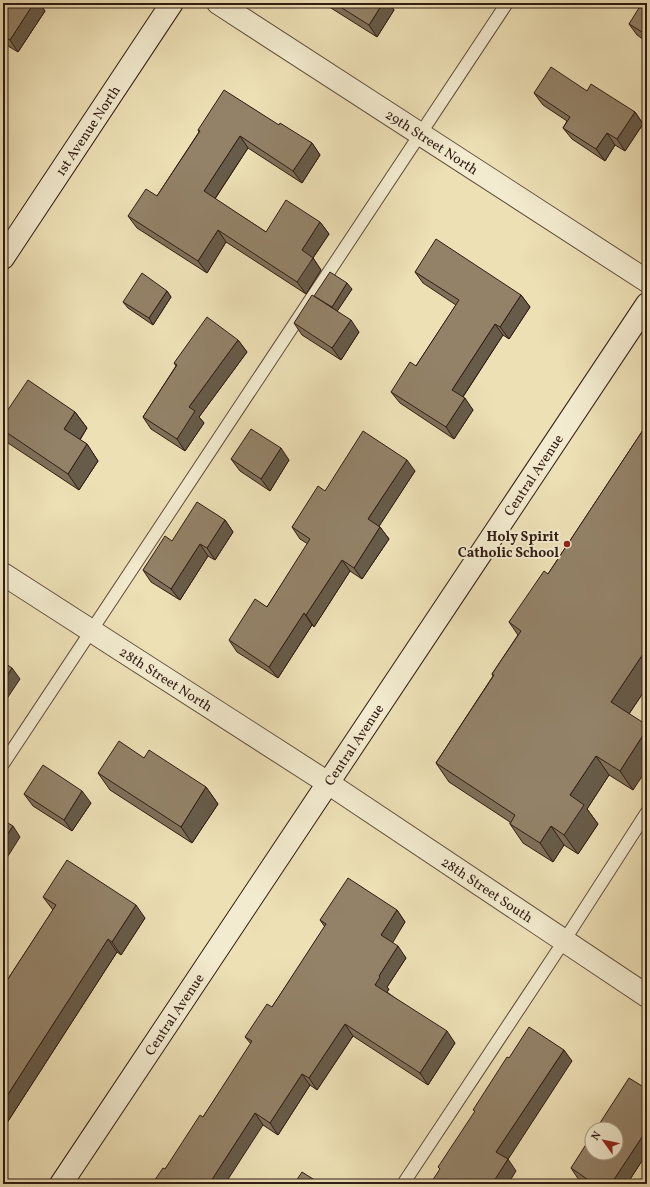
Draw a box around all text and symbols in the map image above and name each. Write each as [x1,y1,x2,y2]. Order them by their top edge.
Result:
street label: 1st Avenue North [52,82,126,180]
street label: 29th Street North [381,106,481,180]
street label: Central Avenue [500,431,569,520]
place label: Holy Spirit Catholic School [458,528,559,563]
marker: Holy Spirit Catholic School [562,539,572,549]
street label: 28th Street North [115,643,216,717]
street label: Central Avenue [321,700,389,790]
street label: 28th Street South [437,853,536,928]
street label: Central Avenue [141,970,210,1060]
north arrow [584,1121,624,1161]
text: N [588,1129,605,1144]

